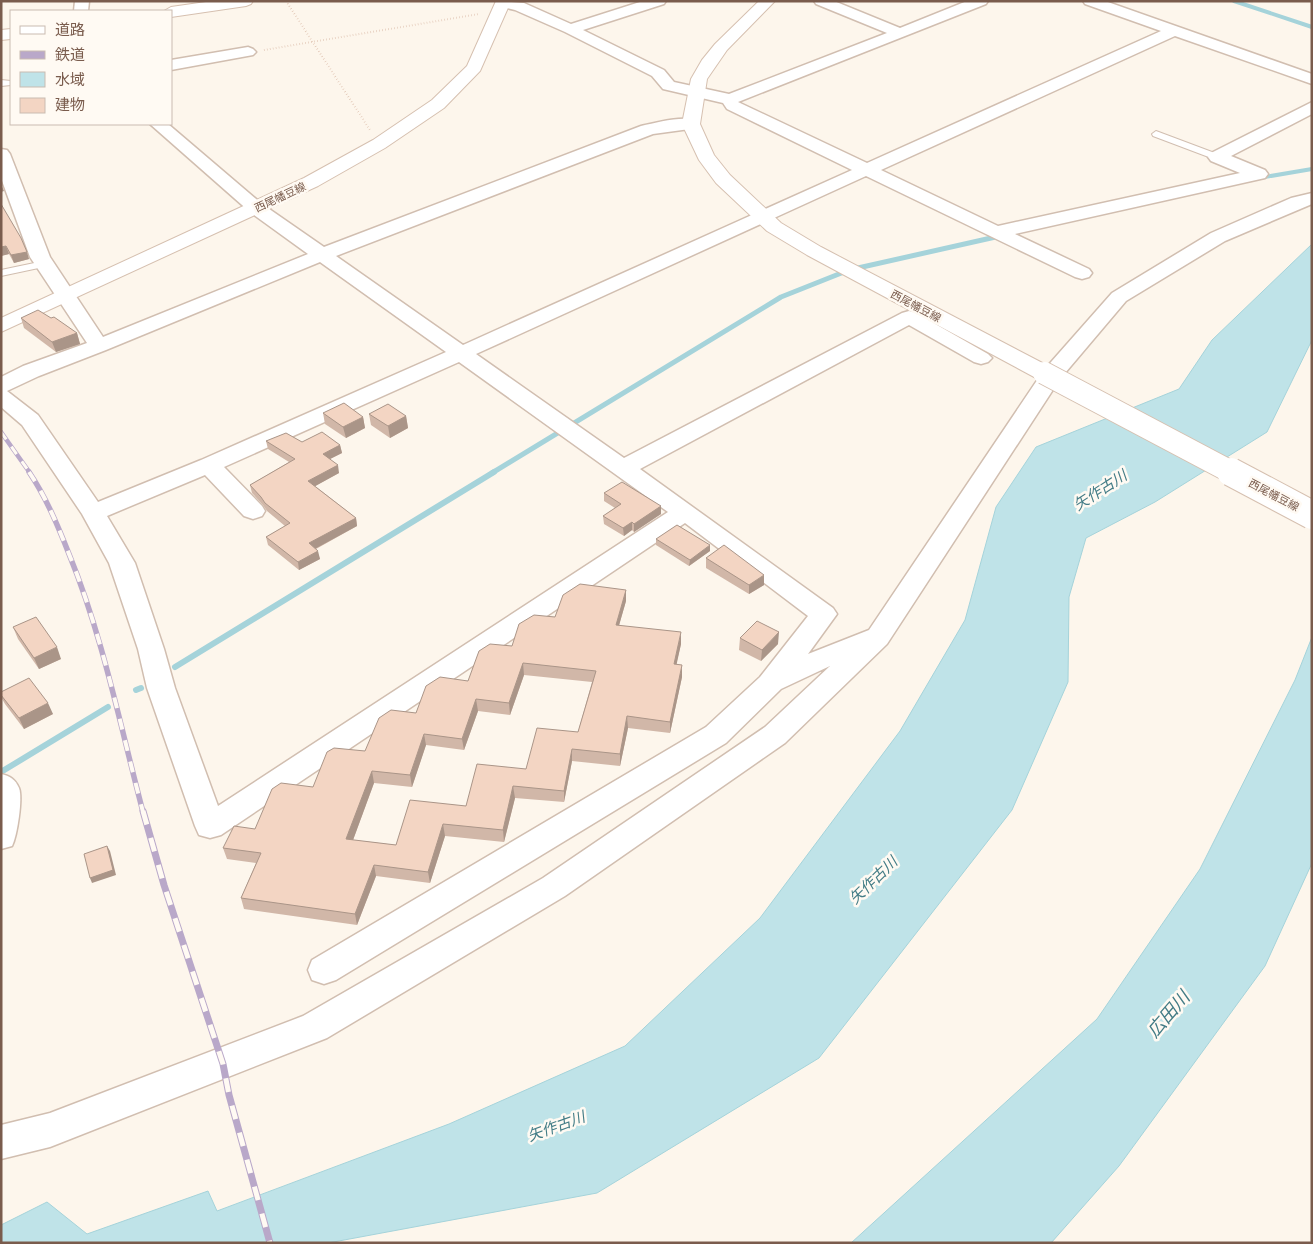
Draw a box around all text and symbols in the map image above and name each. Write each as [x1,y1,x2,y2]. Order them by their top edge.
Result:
legend [10,10,172,125]
text: 道路 [55,19,85,40]
text: 鉄道 [55,44,85,65]
text: 水域 [55,69,85,90]
text: 建物 [55,94,85,115]
street label: 西尾幡豆線 [252,178,308,216]
street label: 西尾幡豆線 [888,286,944,326]
water label: 矢作古川 [1069,464,1133,515]
street label: 西尾幡豆線 [1246,475,1302,515]
water label: 矢作古川 [844,850,903,908]
water label: 広田川 [1141,984,1196,1043]
water label: 矢作古川 [524,1105,590,1146]

